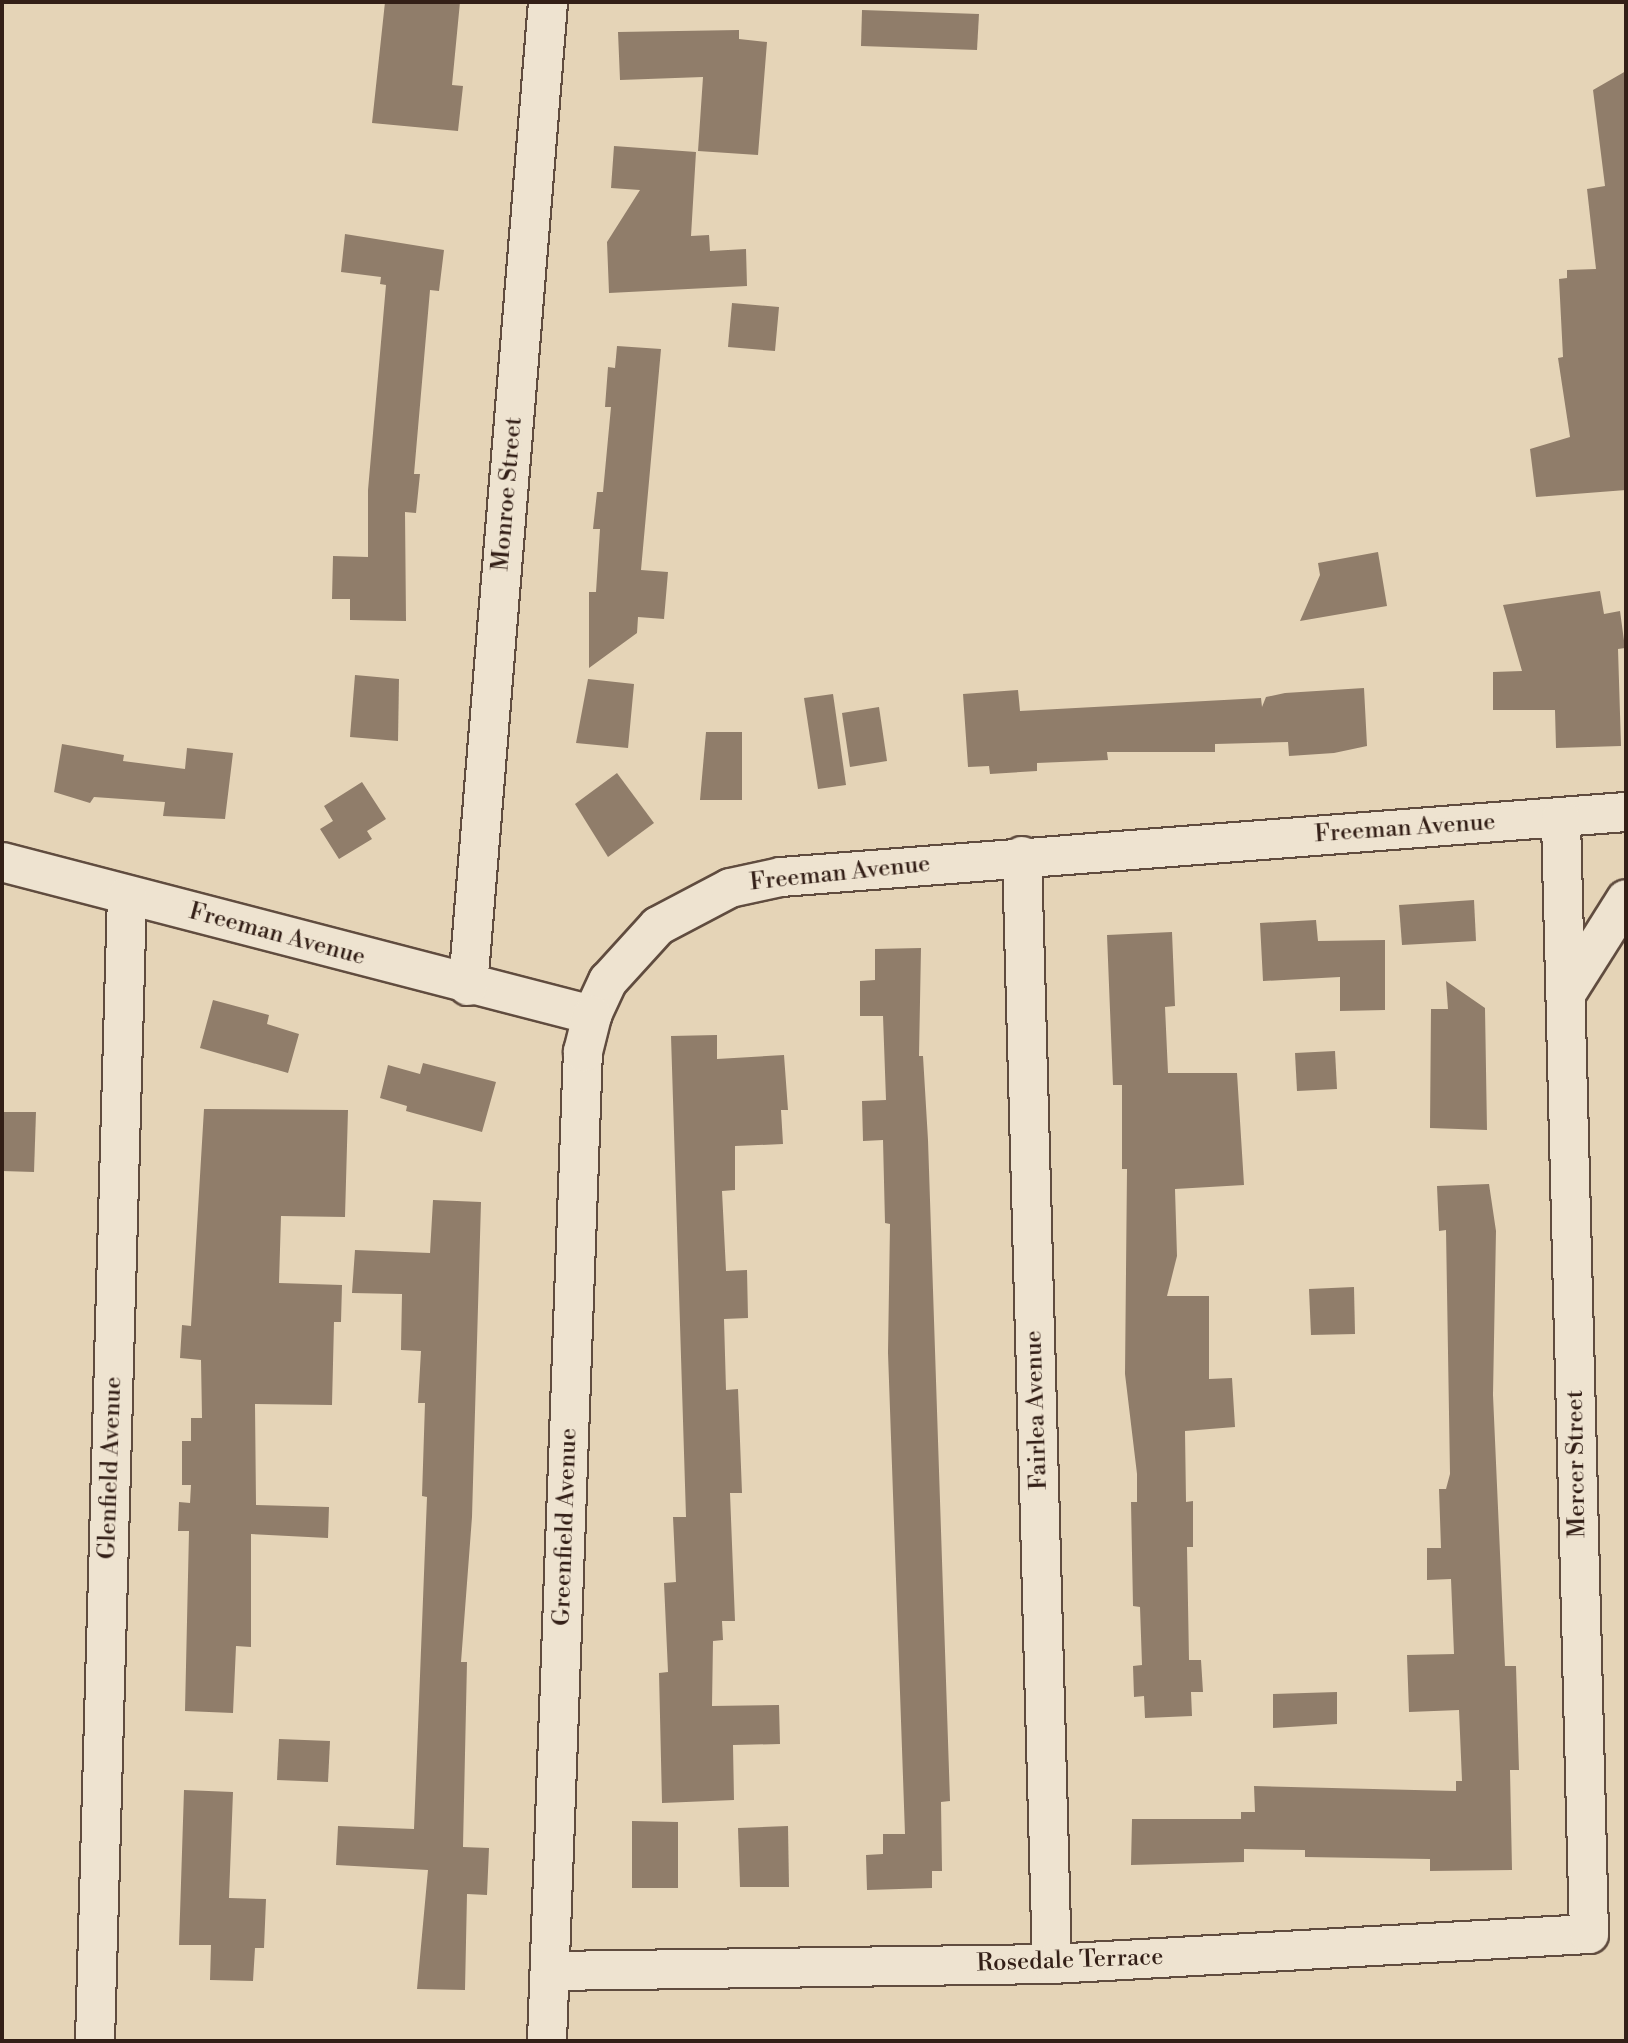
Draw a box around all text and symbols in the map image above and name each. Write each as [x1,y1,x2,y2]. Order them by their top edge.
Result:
street label: Monroe Street [487,416,529,572]
street label: Freeman Avenue [1313,808,1497,850]
street label: Freeman Avenue [748,850,932,898]
street label: Freeman Avenue [186,898,368,972]
street label: Fairlea Avenue [1020,1330,1054,1490]
street label: Glenfield Avenue [93,1376,129,1560]
street label: Mercer Street [1561,1390,1593,1538]
street label: Greenfield Avenue [548,1428,584,1626]
street label: Rosedale Terrace [976,1943,1164,1979]

